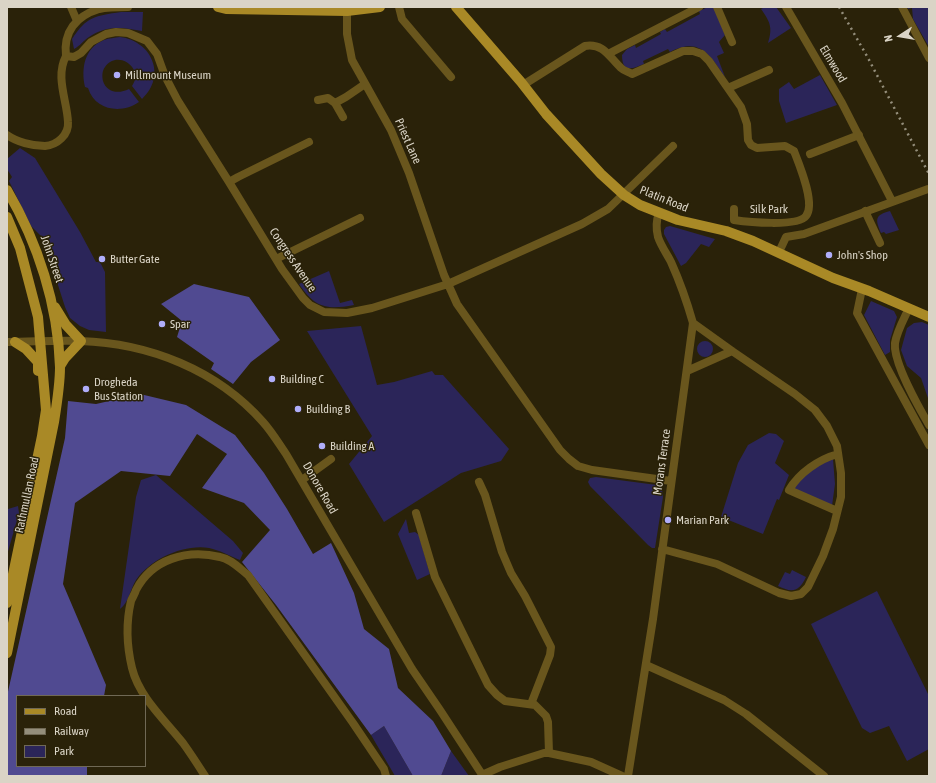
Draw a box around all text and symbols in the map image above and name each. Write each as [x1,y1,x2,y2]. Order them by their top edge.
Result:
north arrow [880,16,920,56]
text: N [882,34,895,43]
street label: Elmwood [816,43,850,85]
place label: Millmount Museum [125,68,211,82]
marker: Millmount Museum [112,70,122,80]
street label: Priest Lane [392,116,424,166]
street label: Platin Road [638,183,690,215]
street label: Silk Park [750,202,788,216]
street label: Congress Avenue [266,225,320,295]
street label: John Street [37,233,67,285]
place label: John's Shop [837,248,888,262]
marker: John's Shop [824,250,834,260]
place label: Butter Gate [110,252,160,266]
marker: Butter Gate [97,254,107,264]
place label: Spar [170,317,190,331]
marker: Spar [157,319,167,329]
place label: Building C [280,372,324,386]
marker: Building C [267,374,277,384]
place label: Drogheda Bus Station [94,375,143,403]
marker: Drogheda Bus Station [81,384,91,394]
place label: Building B [306,402,350,416]
marker: Building B [293,404,303,414]
street label: Morans Terrace [650,428,674,496]
place label: Building A [330,439,374,453]
marker: Building A [317,441,327,451]
street label: Rathmullan Road [12,456,42,534]
street label: Donore Road [299,460,341,516]
place label: Marian Park [676,513,729,527]
marker: Marian Park [663,515,673,525]
legend [16,695,146,767]
text: Road [54,704,77,718]
text: Railway [54,724,89,738]
text: Park [54,744,74,758]

